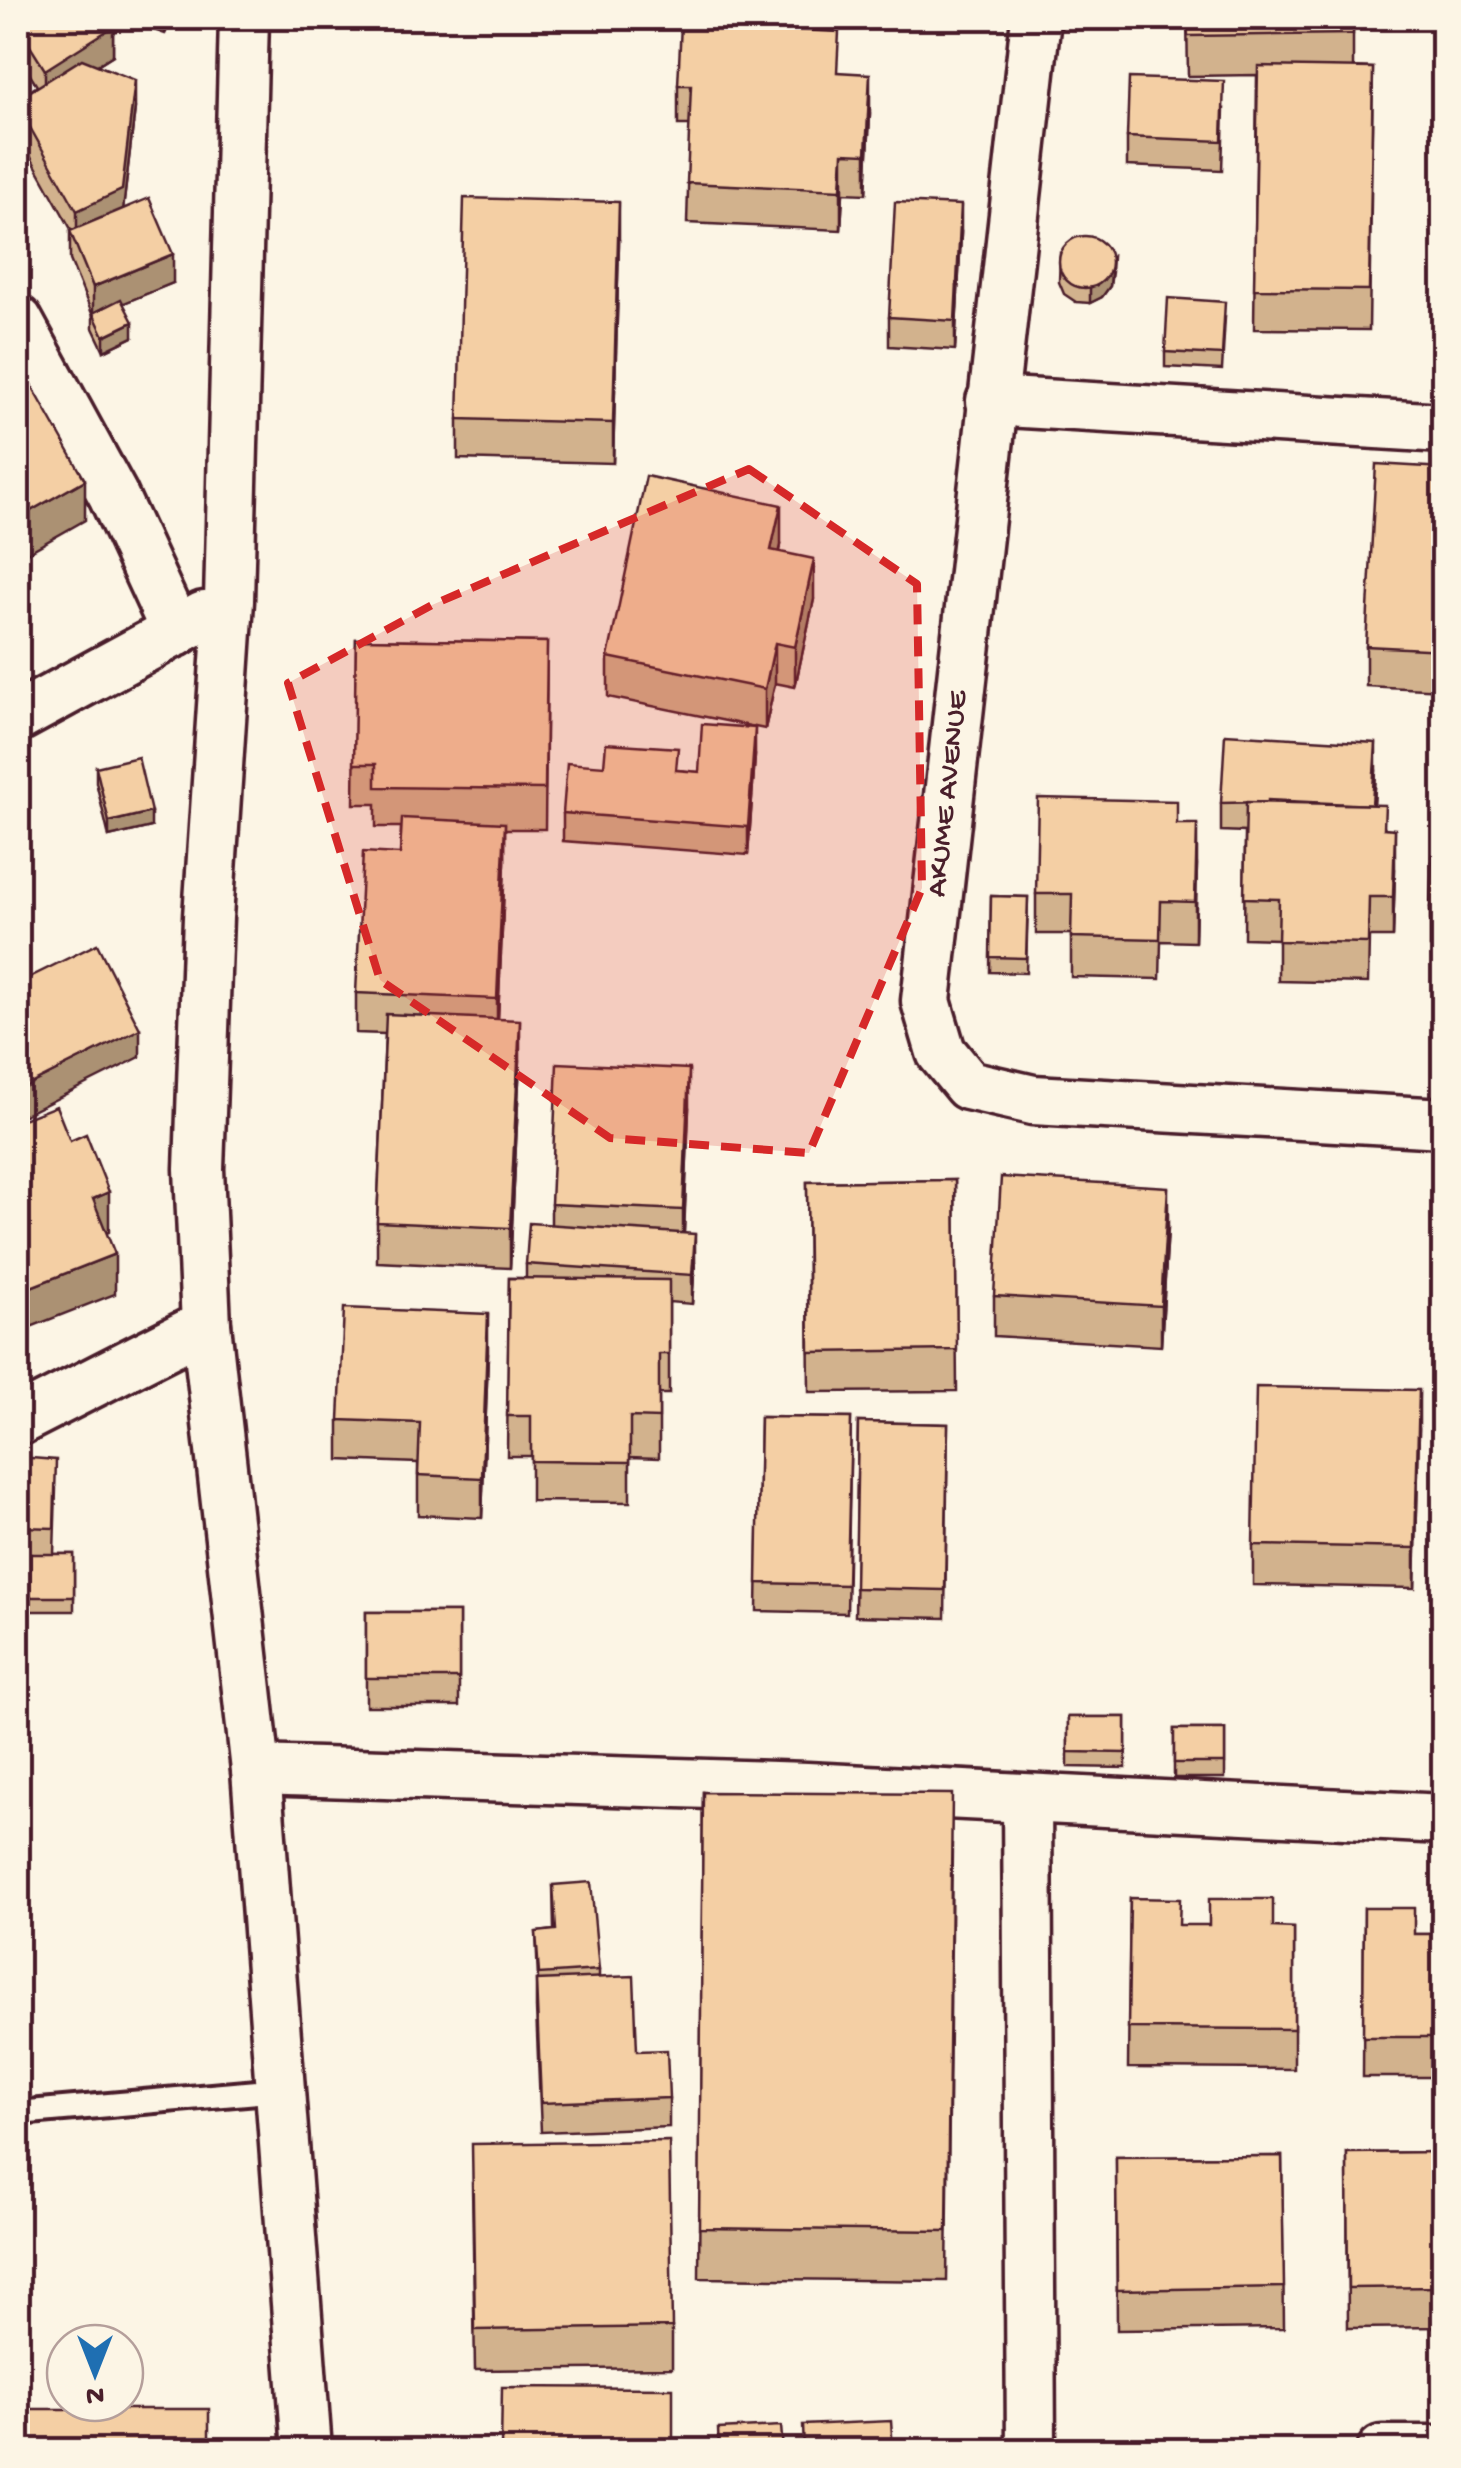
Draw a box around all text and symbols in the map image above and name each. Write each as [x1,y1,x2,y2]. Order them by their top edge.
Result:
street label: AKUME AVENUE [921,688,977,899]
north arrow [45,2323,145,2423]
text: N [86,2377,104,2410]

